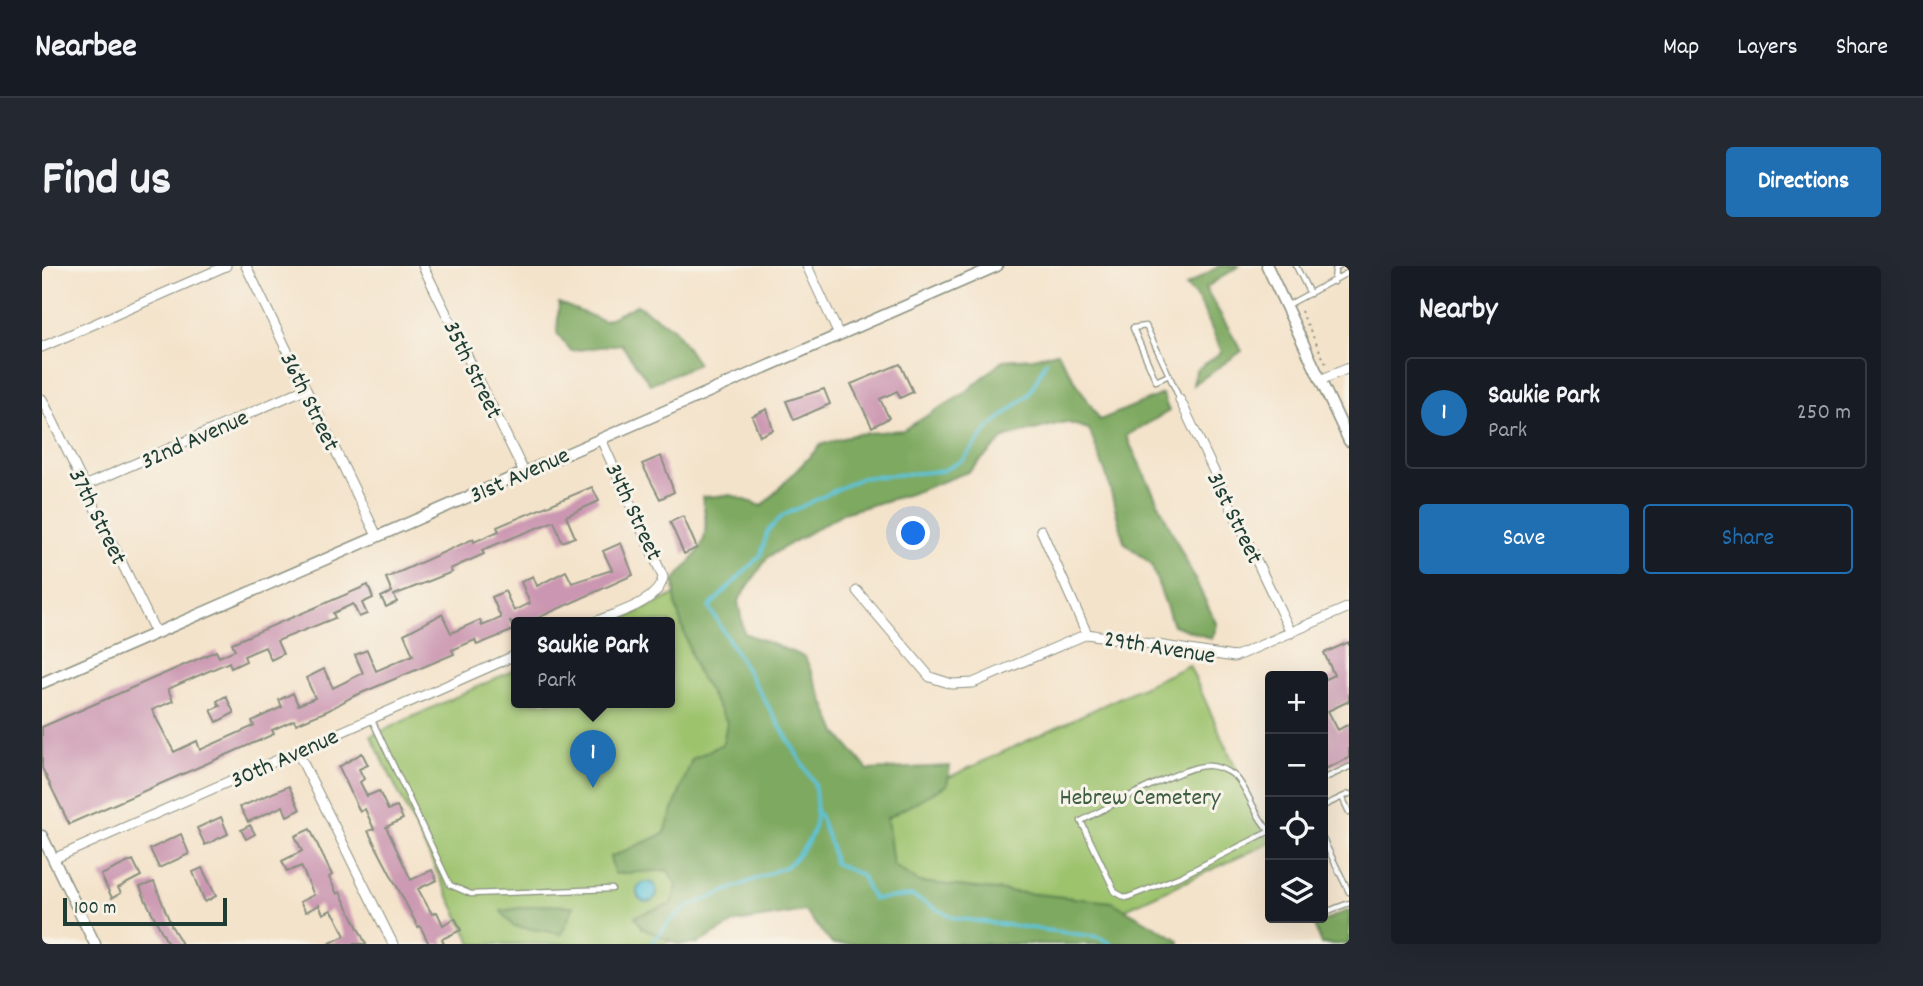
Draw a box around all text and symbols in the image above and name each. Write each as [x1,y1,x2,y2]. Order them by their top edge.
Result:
text: Nearbee [35,25,137,72]
text: Map [1663,31,1699,65]
text: Layers [1737,31,1798,65]
text: Share [1836,31,1888,65]
text: Find us [42,147,171,217]
button: Directions [1726,147,1881,217]
text: Nearby [1419,290,1497,333]
street label: 35th Street [433,315,510,425]
street label: 36th Street [270,347,347,458]
text: Saukie Park [1488,378,1600,415]
text: 1 [1441,397,1447,430]
text: 250 m [1797,397,1851,430]
street label: 32nd Avenue [136,402,255,480]
text: Park [1488,415,1527,448]
street label: 31st Avenue [465,440,576,514]
street label: 34th Street [595,458,670,567]
street label: 37th Street [58,463,134,571]
street label: 31st Street [1196,467,1270,570]
button: Save [1419,504,1629,574]
button: Share [1643,504,1853,574]
your location [896,516,930,550]
popup [511,617,675,708]
street label: 29th Avenue [1101,623,1218,675]
text: Saukie Park [537,628,649,665]
text: Park [537,665,576,698]
map controls [1265,671,1328,923]
button: + [1265,671,1328,734]
street label: 30th Avenue [226,721,345,799]
pin: 1 [570,730,616,788]
button: − [1265,734,1328,797]
park label: Hebrew Cemetery [1059,782,1222,816]
button: locate [1265,797,1328,860]
button: layers [1265,860,1328,923]
scale bar [63,895,228,927]
text: 100 m [74,896,116,923]

